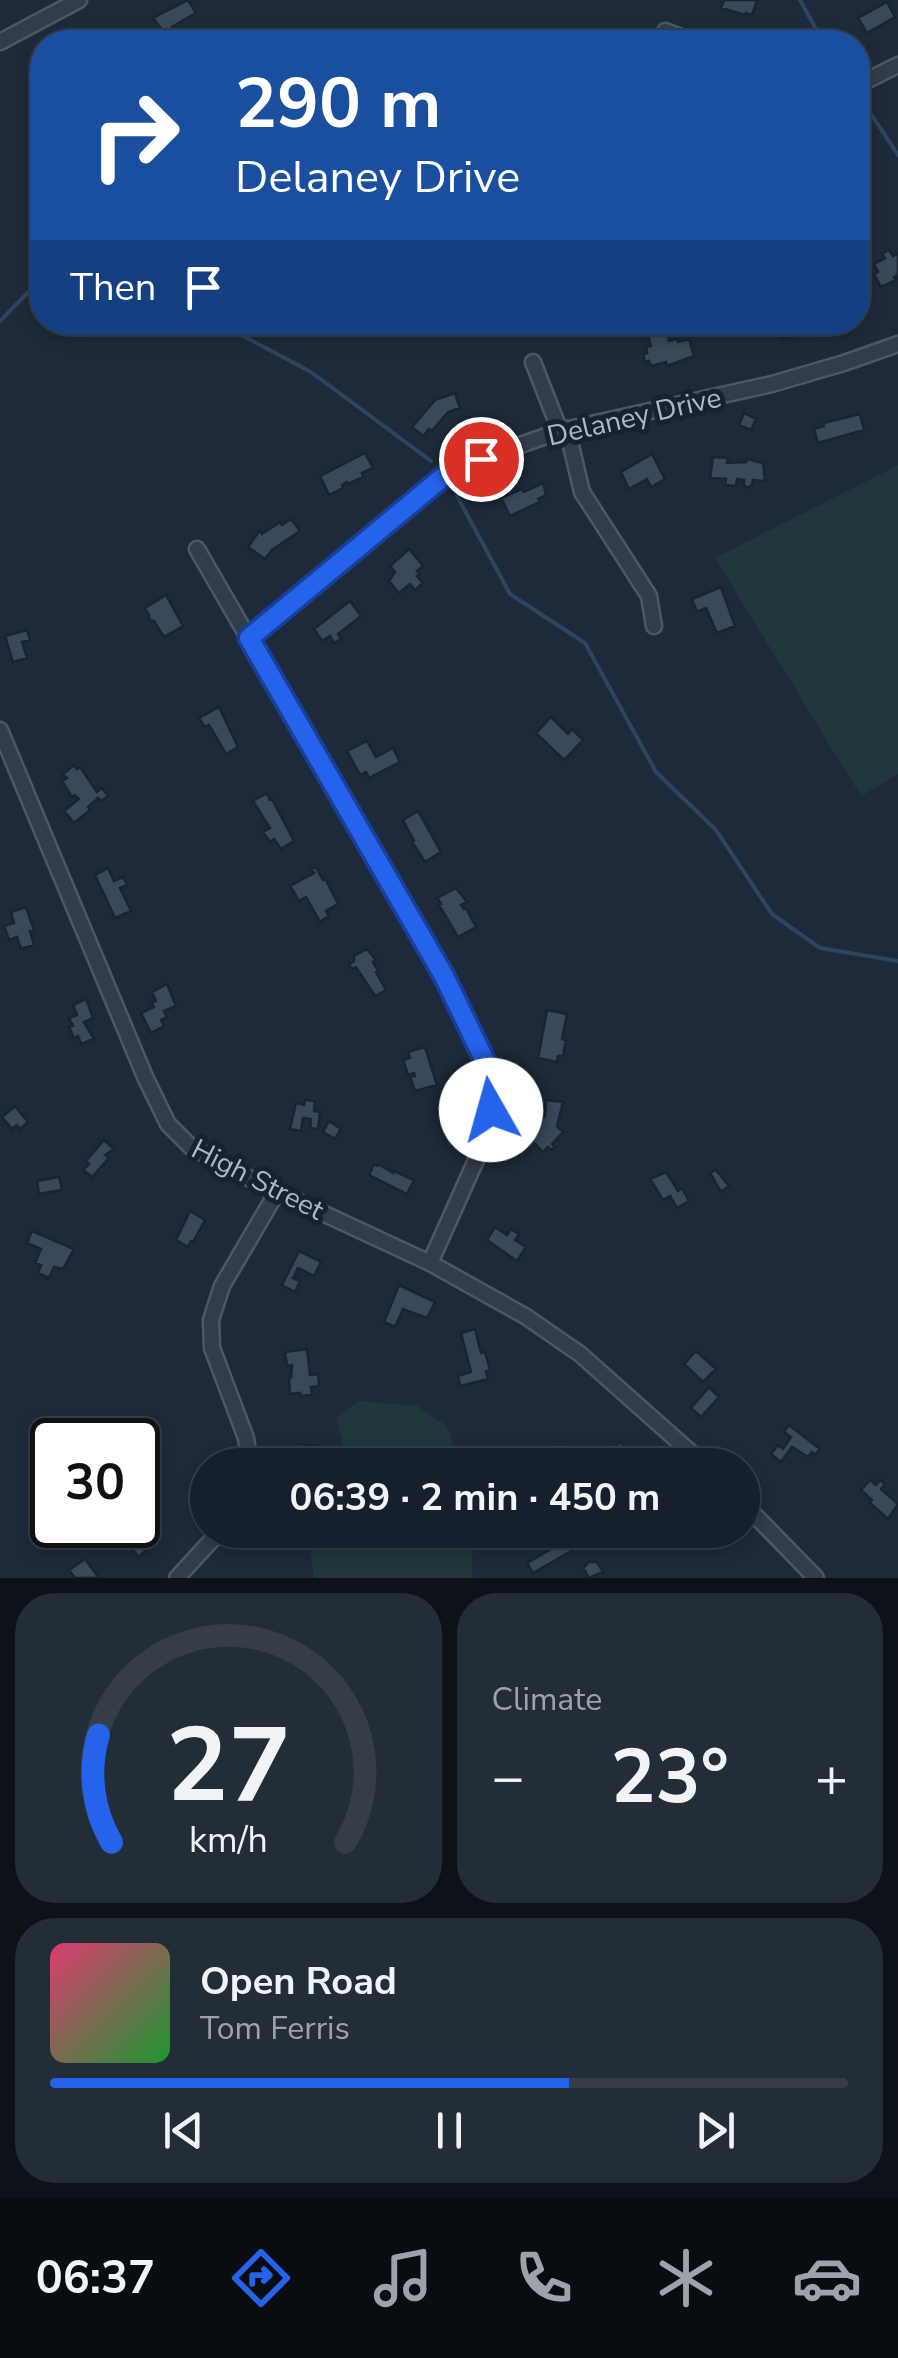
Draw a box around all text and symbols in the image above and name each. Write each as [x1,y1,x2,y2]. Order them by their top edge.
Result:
text: 290 m [235,56,441,152]
icon: right [70,70,200,200]
text: Delaney Drive [235,147,520,208]
icon: arrive [176,260,231,315]
text: Then [70,262,156,313]
street label: Delaney Drive [544,379,725,455]
pin [439,417,524,502]
icon: arrive [454,432,509,487]
position arrow [439,1058,543,1162]
street label: High Street [185,1130,330,1230]
speed limit sign: 30 [30,1418,160,1548]
text: 06:39 · 2 min · 450 m [290,1472,660,1523]
text: Climate [492,1678,602,1721]
text: 27 [166,1695,291,1837]
text: 23° [611,1726,729,1828]
text: − [492,1740,525,1815]
text: + [815,1740,848,1815]
text: km/h [189,1816,268,1865]
text: Open Road [200,1956,397,2007]
text: Tom Ferris [200,2007,350,2050]
icon: previous [156,2103,211,2158]
icon: pause [422,2103,477,2158]
icon: next [688,2103,743,2158]
icon: directions [226,2243,296,2313]
icon: music [368,2243,438,2313]
icon: phone [509,2243,579,2313]
icon: climate [651,2243,721,2313]
icon: car [792,2243,862,2313]
text: 06:37 [36,2248,155,2309]

